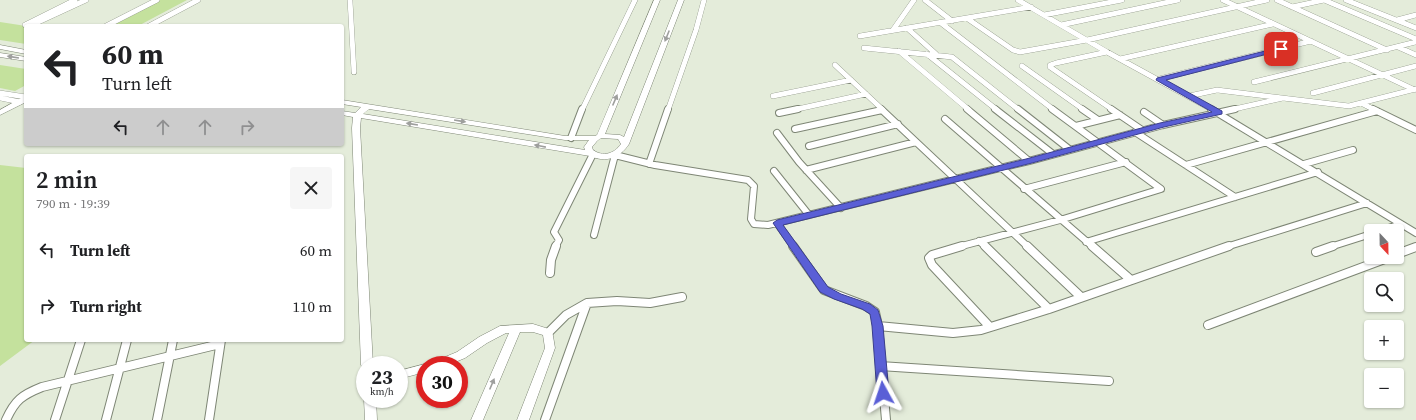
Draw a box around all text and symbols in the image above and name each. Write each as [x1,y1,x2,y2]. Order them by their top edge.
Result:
one-way arrow [663,31,669,43]
pin [1264,32,1298,66]
text: 60 m [102,35,164,73]
icon: arrive [1270,38,1292,60]
icon: left [36,40,88,92]
one-way arrow [7,54,19,60]
text: Turn left [102,71,172,96]
one-way arrow [612,95,618,106]
icon: left [110,116,132,138]
icon: ahead [152,116,174,138]
icon: ahead [194,116,216,138]
icon: right [236,116,258,138]
one-way arrow [454,118,466,124]
one-way arrow [406,121,418,127]
one-way arrow [534,142,546,148]
text: 2 min [36,163,98,196]
button: close [290,167,332,209]
text: 790 m · 19:39 [36,195,110,212]
north arrow [1364,224,1404,264]
map controls [1364,224,1404,408]
icon: left [36,239,58,261]
text: Turn left [70,240,130,261]
text: 60 m [300,240,332,261]
button: search [1364,272,1404,312]
icon: right [36,295,58,317]
text: Turn right [70,296,142,317]
text: 110 m [292,296,332,317]
button: + [1364,320,1404,360]
speed limit sign: 30 [416,356,468,408]
text: 23 [371,363,393,391]
button: − [1364,368,1404,408]
position arrow [862,372,904,414]
one-way arrow [489,379,495,390]
text: km/h [370,385,394,398]

